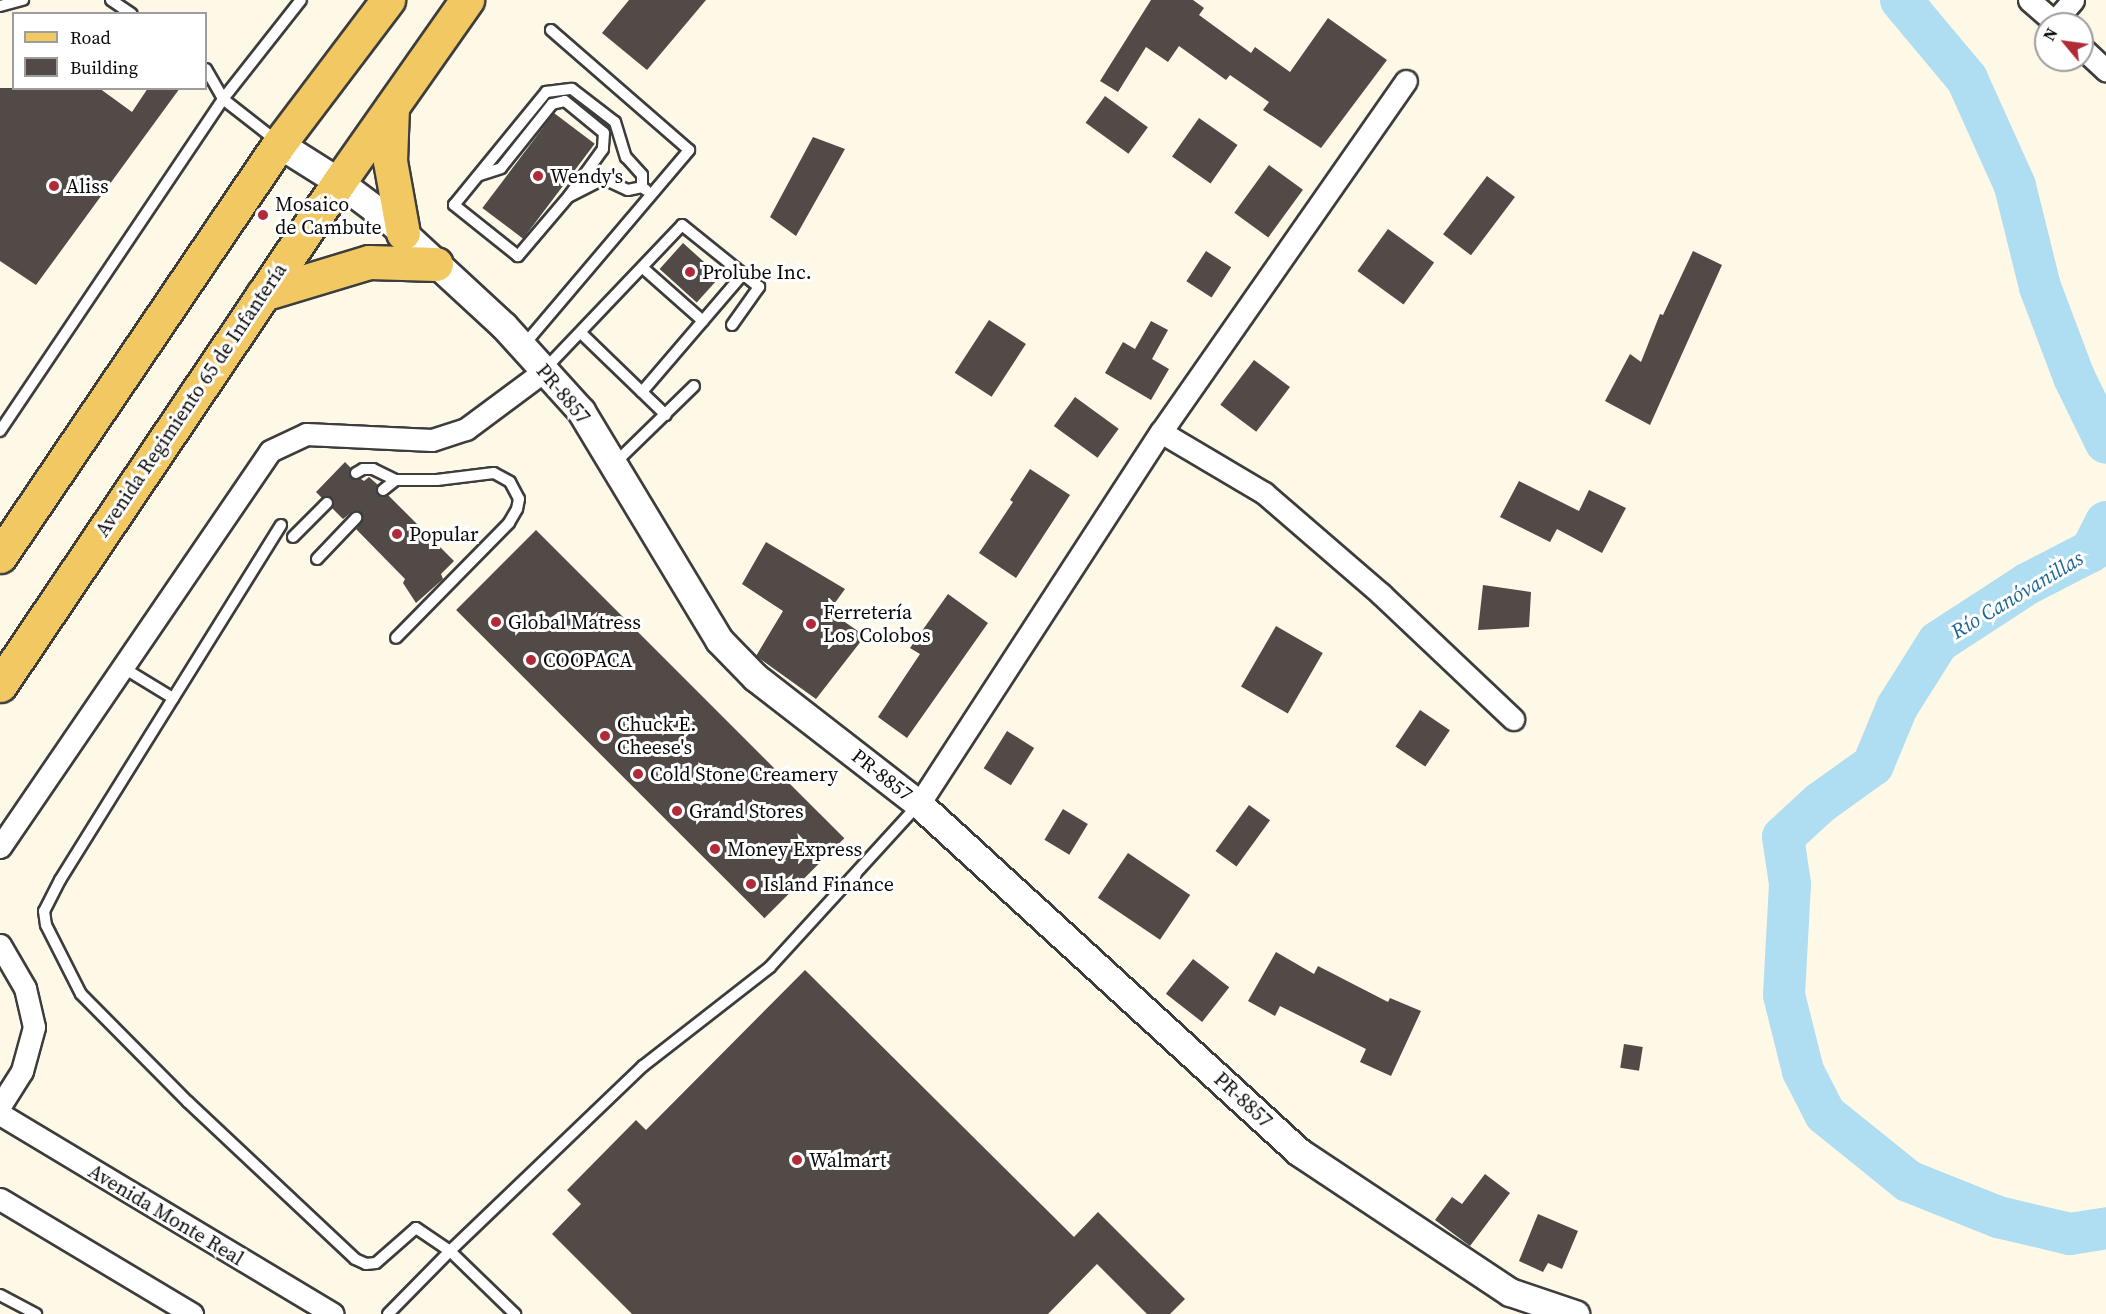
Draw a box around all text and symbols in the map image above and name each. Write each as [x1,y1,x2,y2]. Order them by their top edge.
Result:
legend [12,12,207,90]
north arrow [2034,12,2094,72]
text: N [2038,24,2062,45]
text: Road [70,25,111,50]
text: Building [70,55,138,80]
place label: Wendy's [550,164,623,188]
marker: Wendy's [531,169,545,183]
place label: Aliss [66,174,109,198]
marker: Aliss [47,179,61,193]
place label: Mosaico de Cambute [275,192,382,239]
marker: Mosaico de Cambute [256,208,270,222]
street label: Avenida Regimiento 65 de Infantería [90,259,292,541]
place label: Prolube Inc. [702,260,812,284]
marker: Prolube Inc. [683,265,697,279]
street label: PR-8857 [531,359,595,429]
place label: Popular [409,522,479,546]
marker: Popular [390,527,404,541]
water label: Río Canóvanillas [1946,546,2088,644]
place label: Ferretería Los Colobos [823,600,931,647]
place label: Global Matress [508,610,641,634]
marker: Global Matress [489,615,503,629]
marker: Ferretería Los Colobos [804,617,818,631]
place label: COOPACA [543,648,633,672]
marker: COOPACA [524,653,538,667]
place label: Chuck E. Cheese's [617,712,696,759]
marker: Chuck E. Cheese's [598,729,612,743]
street label: PR-8857 [847,744,917,806]
place label: Cold Stone Creamery [650,762,838,786]
marker: Cold Stone Creamery [631,767,645,781]
place label: Grand Stores [689,799,804,823]
marker: Grand Stores [670,804,684,818]
place label: Money Express [727,837,862,861]
marker: Money Express [708,842,722,856]
place label: Island Finance [763,872,894,896]
marker: Island Finance [744,877,758,891]
street label: PR-8857 [1209,1067,1277,1133]
place label: Walmart [809,1148,886,1172]
marker: Walmart [790,1153,804,1167]
street label: Avenida Monte Real [84,1159,248,1271]

